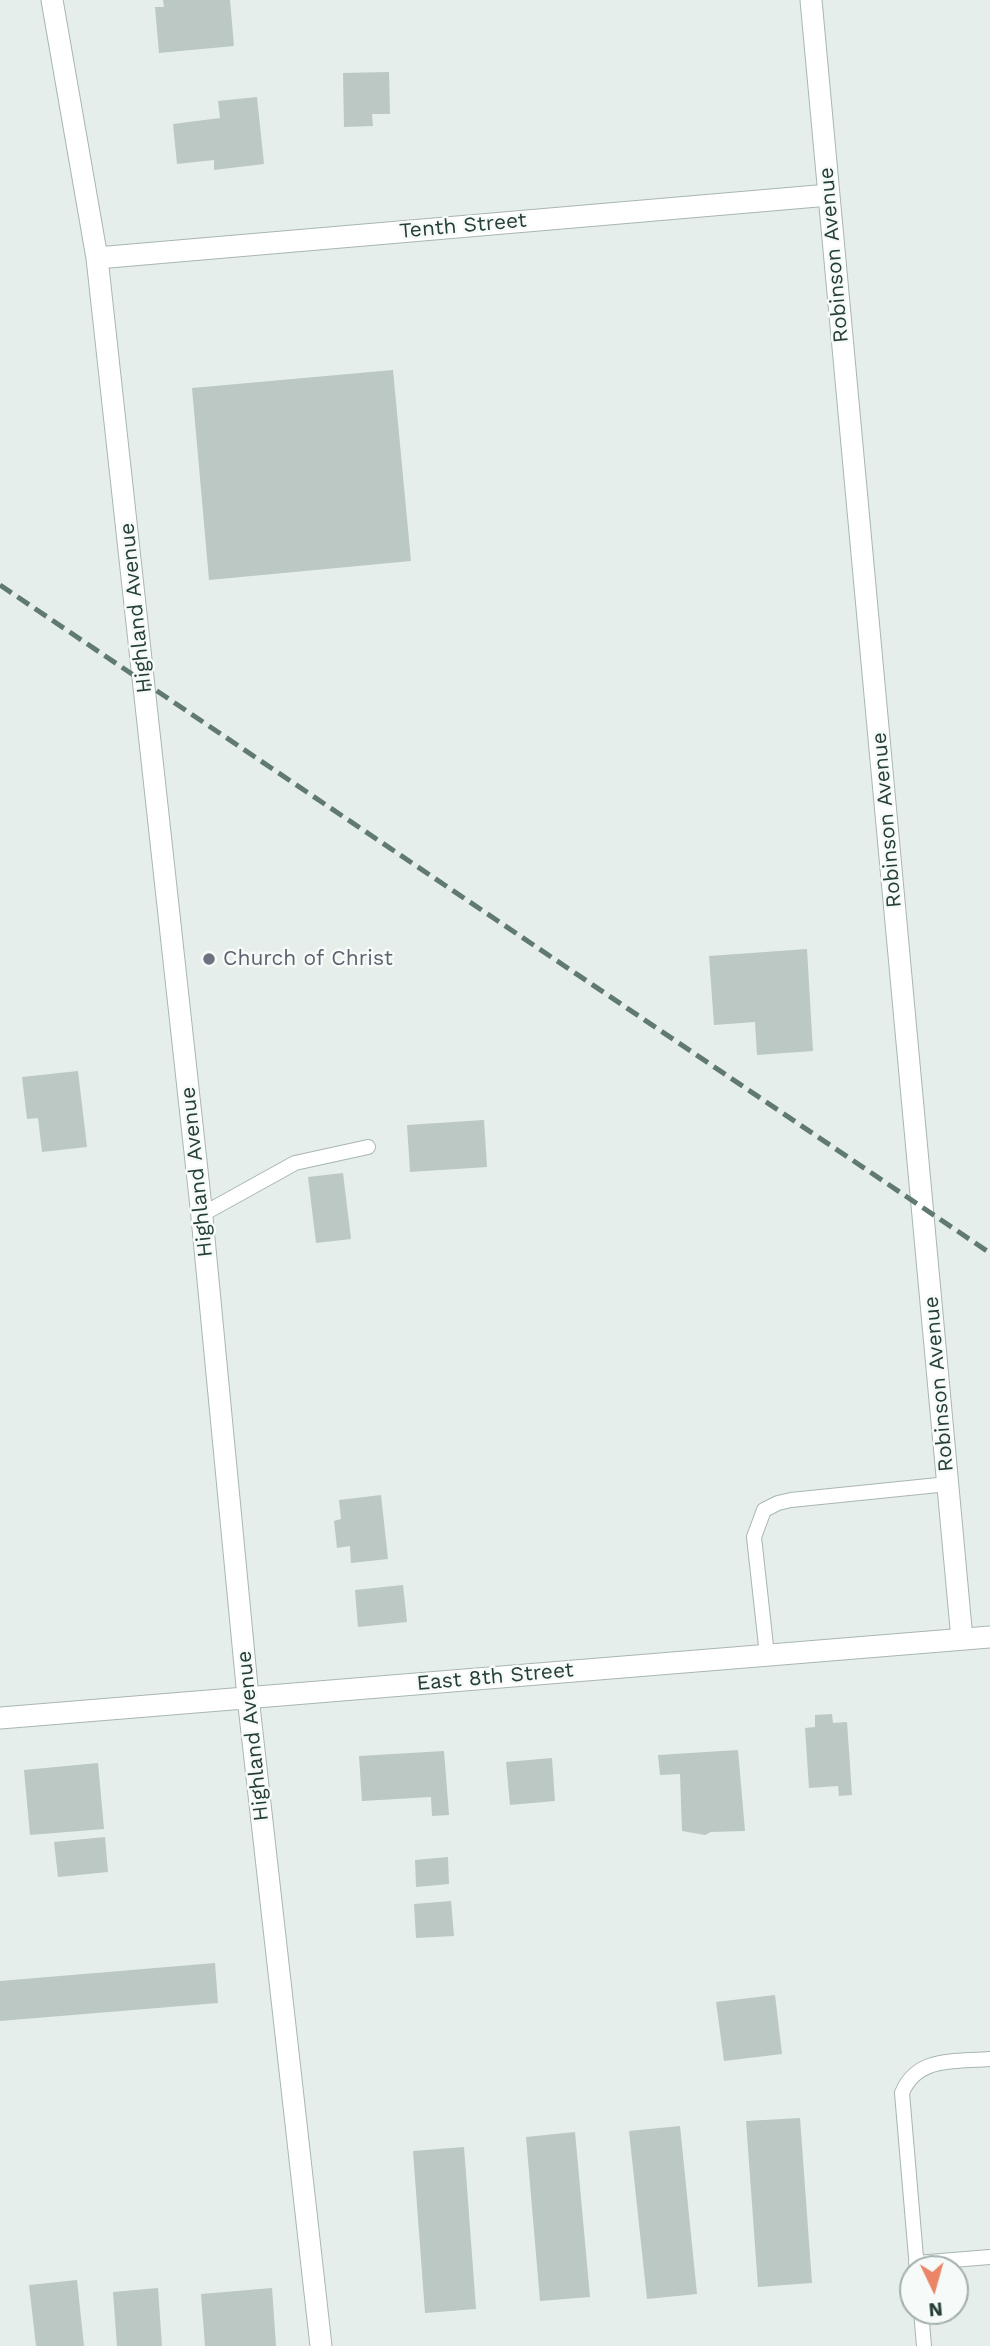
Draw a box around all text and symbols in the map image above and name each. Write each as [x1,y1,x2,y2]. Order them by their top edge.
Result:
street label: Robinson Avenue [814,166,854,344]
street label: Tenth Street [398,208,528,244]
street label: Highland Avenue [115,522,157,694]
street label: Robinson Avenue [867,731,907,909]
place label: Church of Christ [223,946,393,972]
marker: Church of Christ [201,951,217,967]
street label: Highland Avenue [176,1086,218,1258]
street label: Robinson Avenue [919,1295,959,1473]
street label: Highland Avenue [232,1650,274,1822]
street label: East 8th Street [415,1658,575,1696]
north arrow [899,2255,969,2325]
text: N [928,2297,944,2321]

